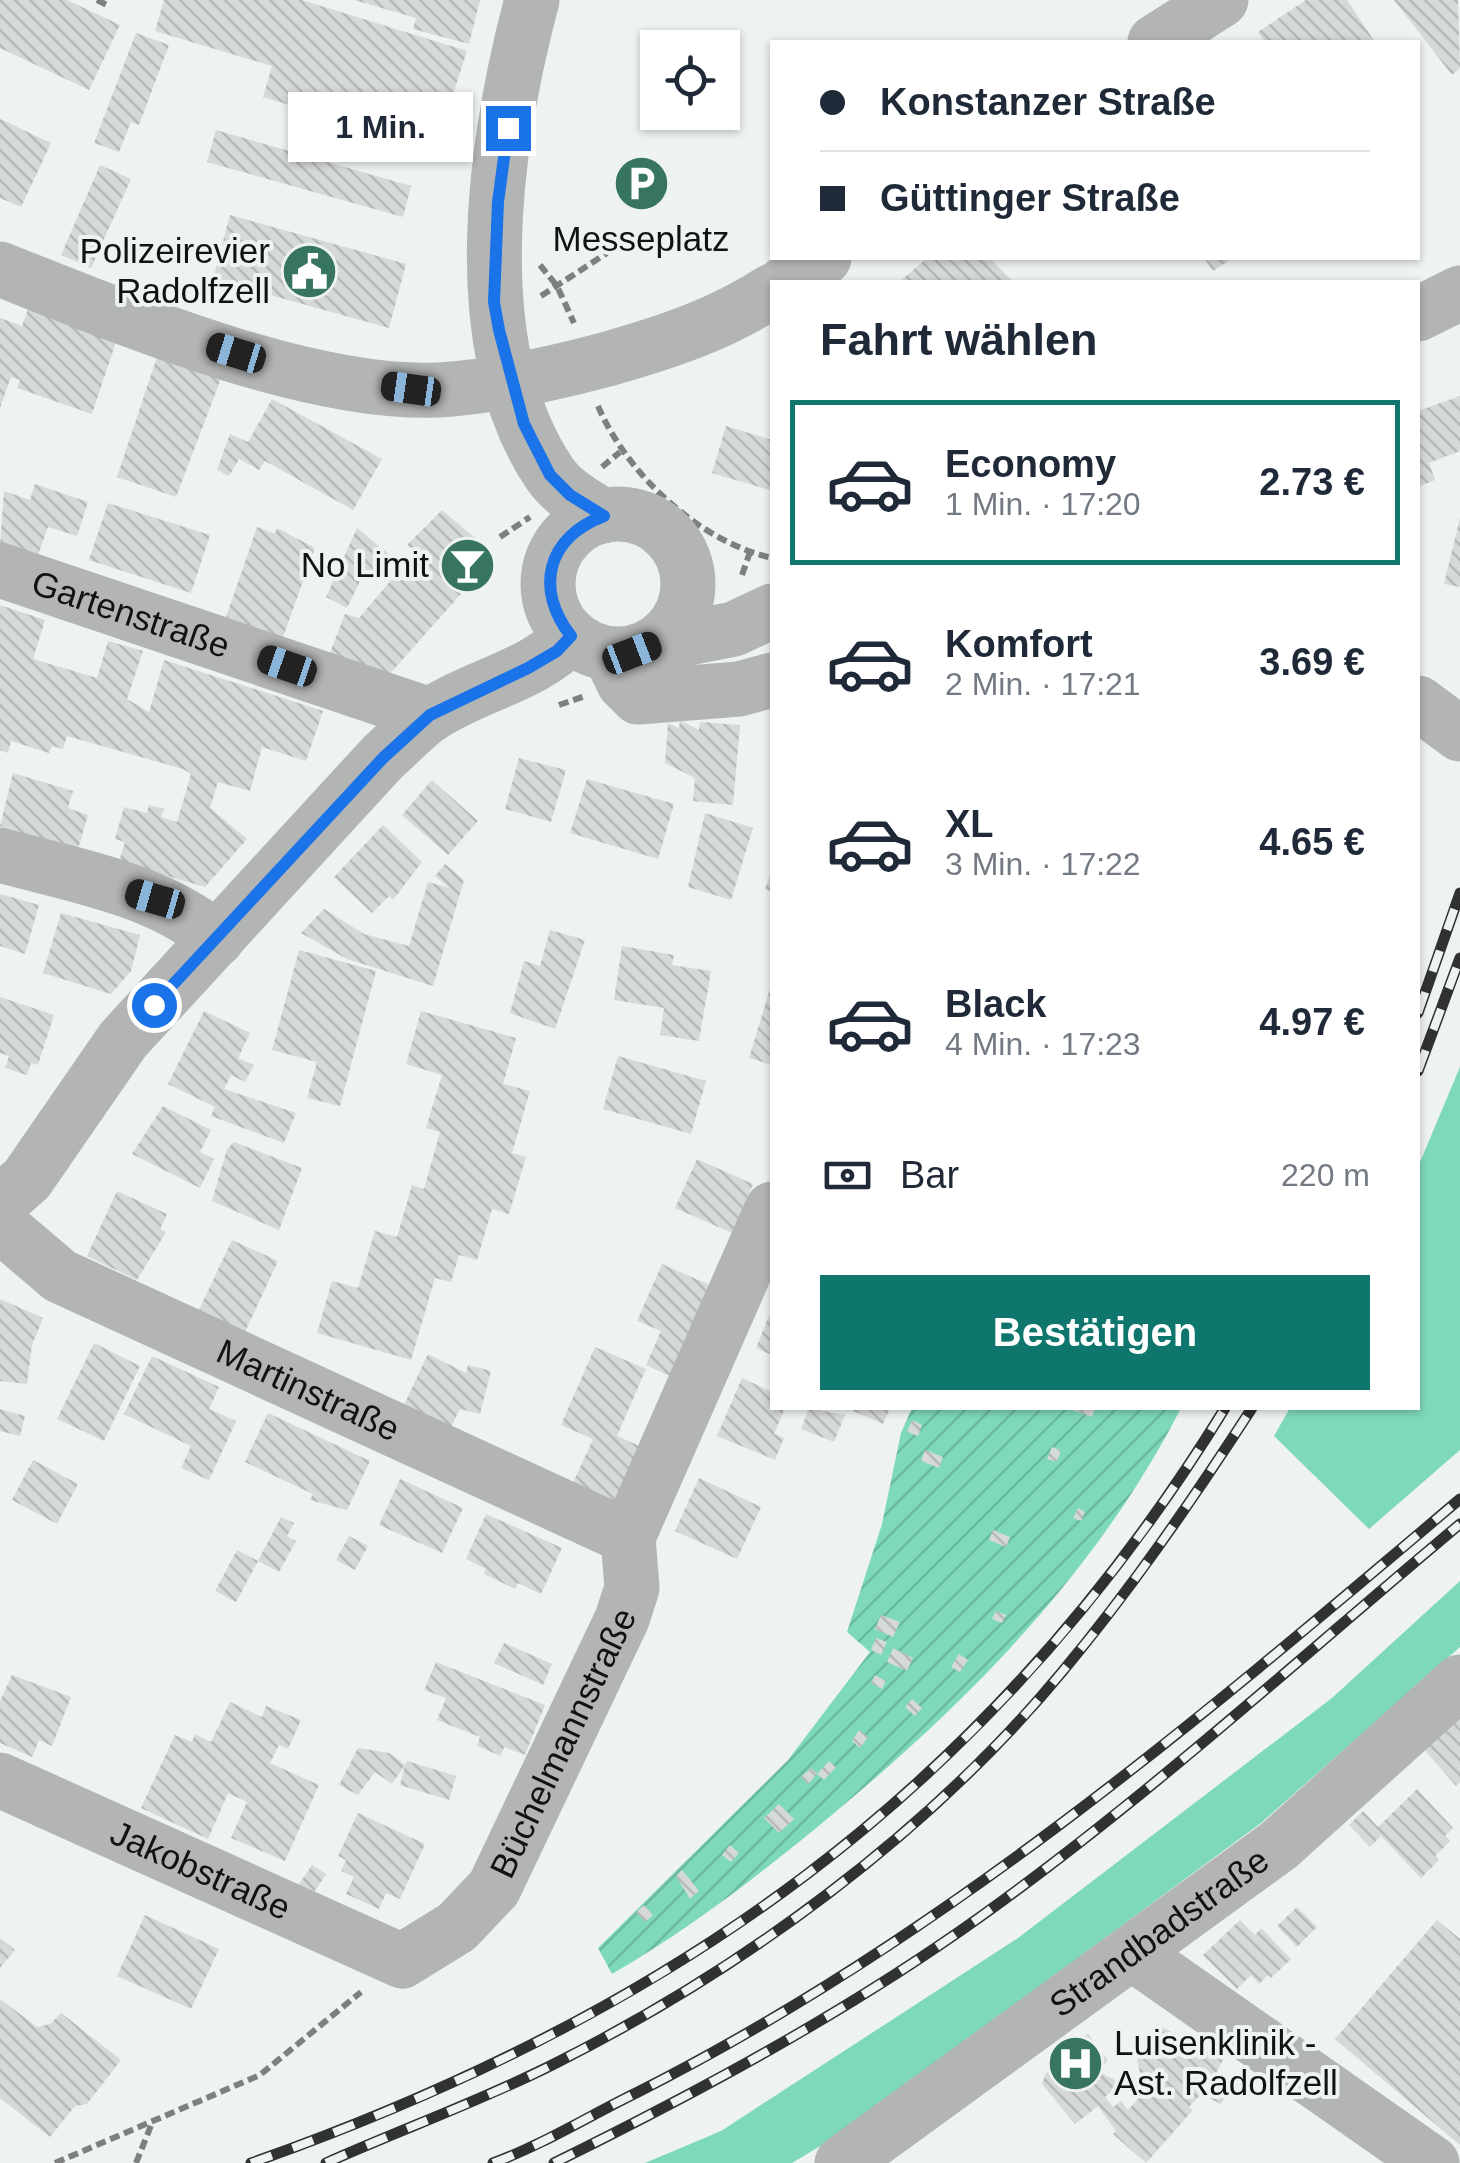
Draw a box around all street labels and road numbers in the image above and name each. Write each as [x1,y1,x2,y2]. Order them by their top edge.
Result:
street label: Gartenstraße [27,562,235,665]
street label: Martinstraße [211,1331,406,1448]
street label: Büchelmannstraße [482,1602,643,1884]
street label: Jakobstraße [105,1813,297,1927]
street label: Strandbadstraße [1042,1840,1276,2025]

